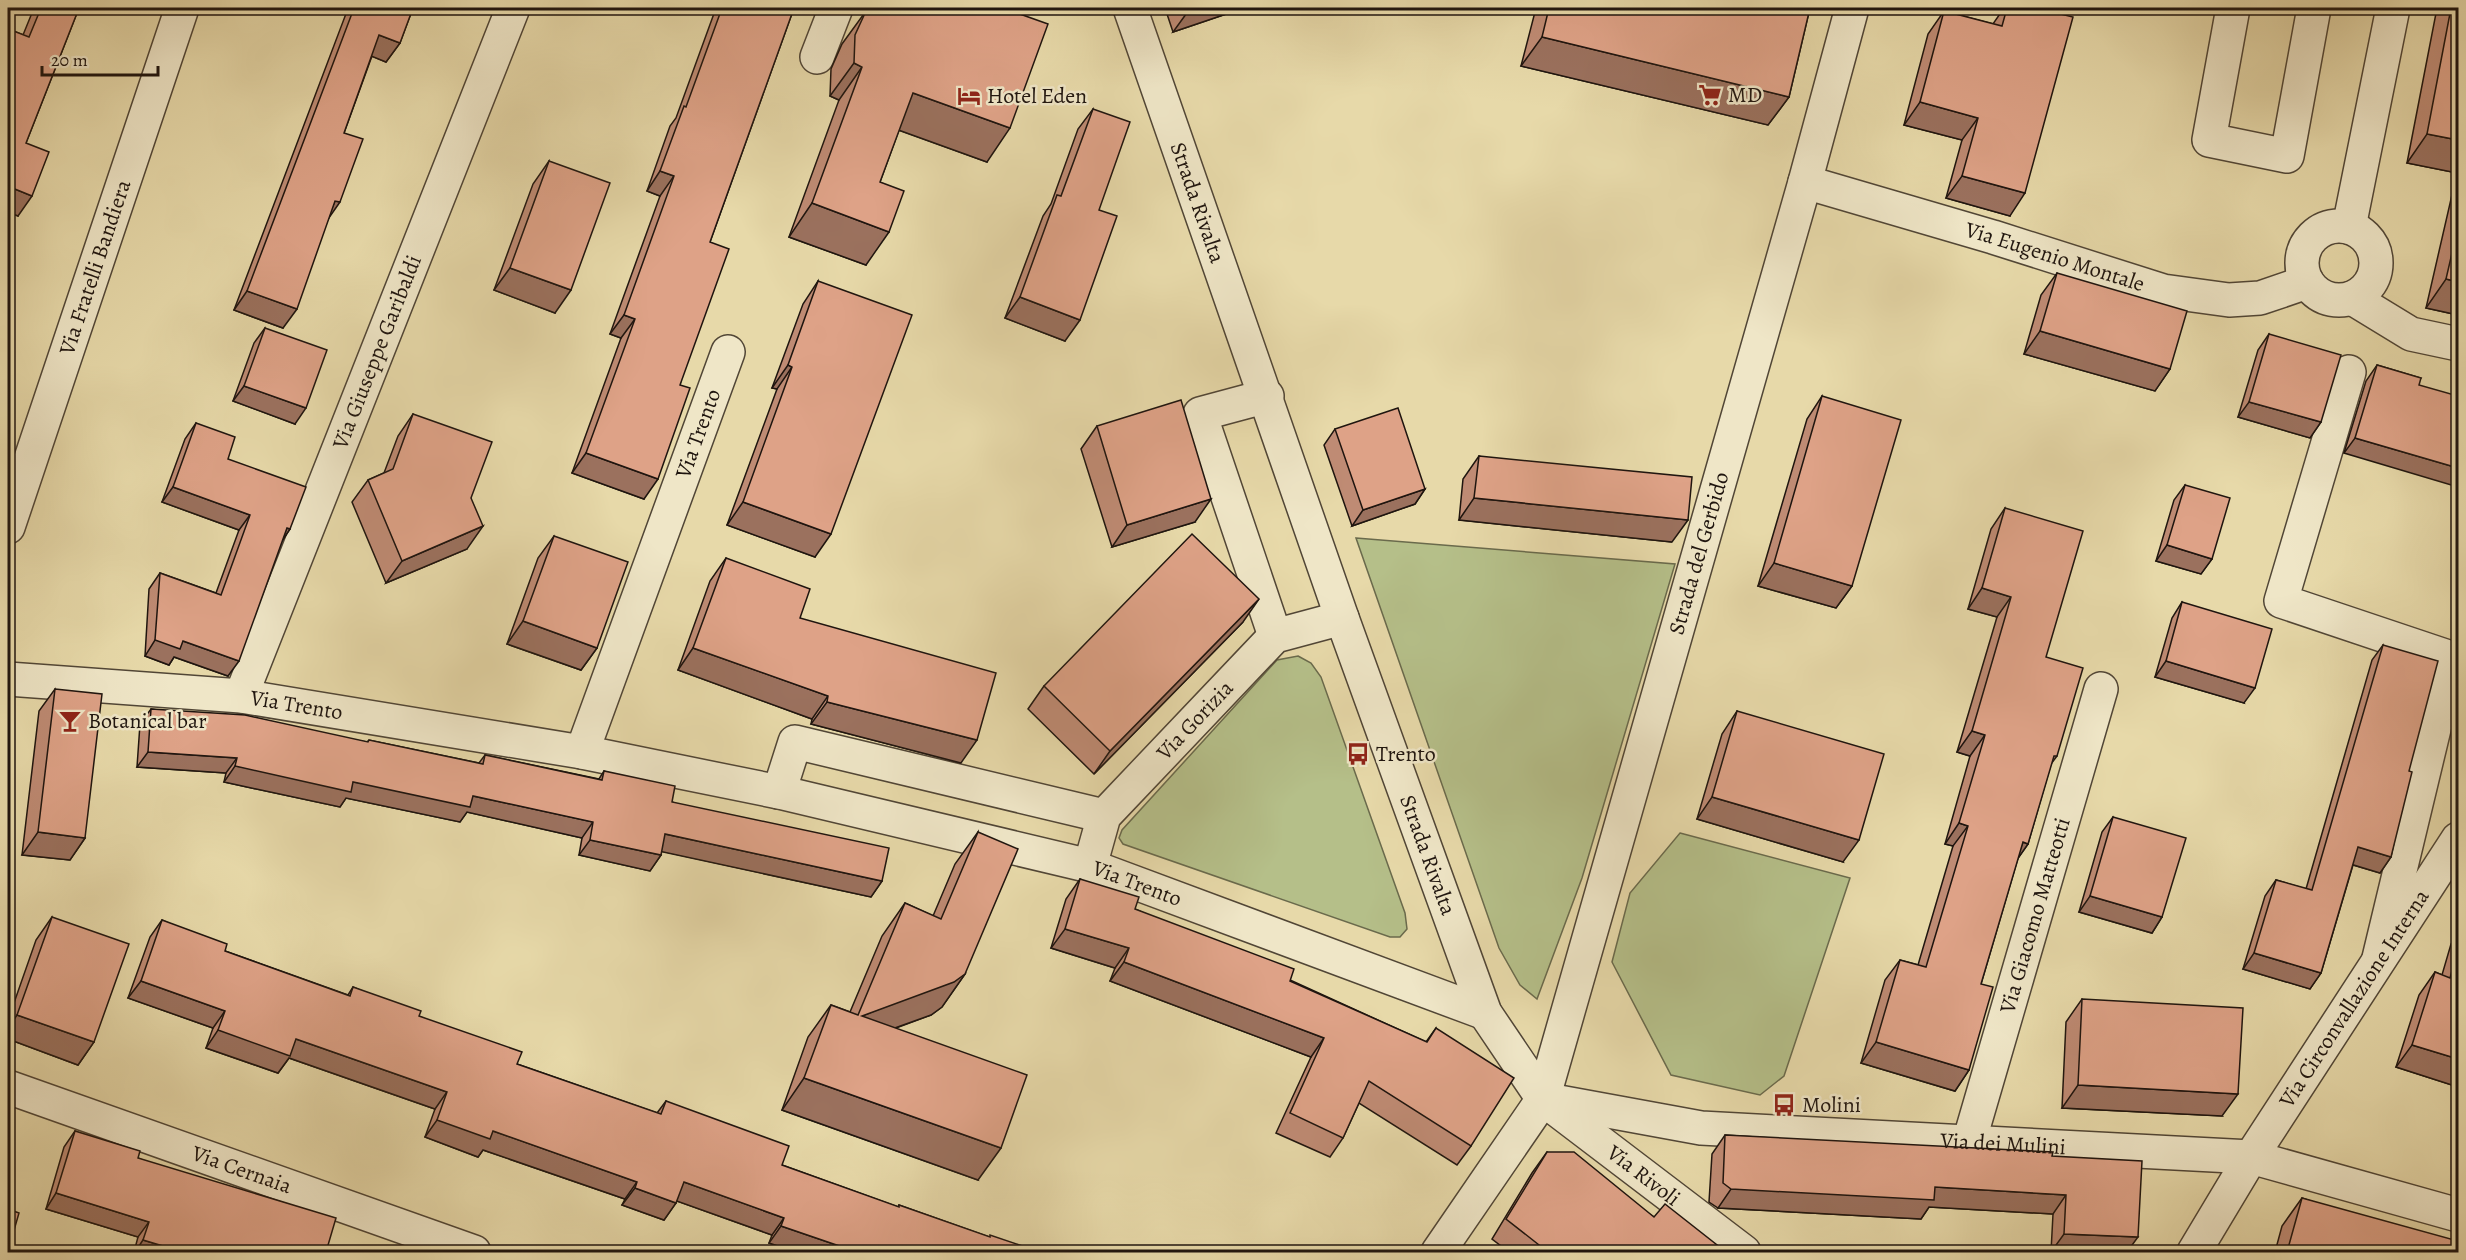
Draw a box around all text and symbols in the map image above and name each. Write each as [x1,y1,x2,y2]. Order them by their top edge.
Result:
scale bar [42,39,158,77]
text: 20 m [51,48,88,72]
place label: MD [1728,80,1762,110]
place label: Hotel Eden [987,81,1087,111]
supermarket icon: MD [1697,82,1723,108]
hotel icon: Hotel Eden [956,83,982,109]
street label: Strada Rivalta [1163,138,1233,268]
street label: Via Fratelli Bandiera [51,175,139,360]
street label: Via Eugenio Montale [1961,214,2148,299]
street label: Via Giuseppe Garibaldi [325,251,429,454]
street label: Via Trento [668,385,728,483]
street label: Strada del Gerbido [1661,468,1736,638]
street label: Via Gorizia [1149,673,1241,767]
street label: Via Trento [247,683,345,727]
place label: Botanical bar [88,706,207,736]
bar icon: Botanical bar [57,708,83,734]
place label: Trento [1376,739,1436,769]
bus stop icon: Trento [1345,741,1371,767]
street label: Strada Rivalta [1392,791,1464,920]
street label: Via Giacomo Matteotti [1992,814,2078,1018]
street label: Via Trento [1087,853,1186,914]
street label: Via Circonvallazione Interna [2272,883,2437,1114]
place label: Molini [1802,1090,1861,1120]
bus stop icon: Molini [1771,1092,1797,1118]
street label: Via dei Mulini [1939,1126,2067,1162]
street label: Via Rivoli [1600,1137,1686,1213]
street label: Via Cernaia [187,1138,296,1201]

